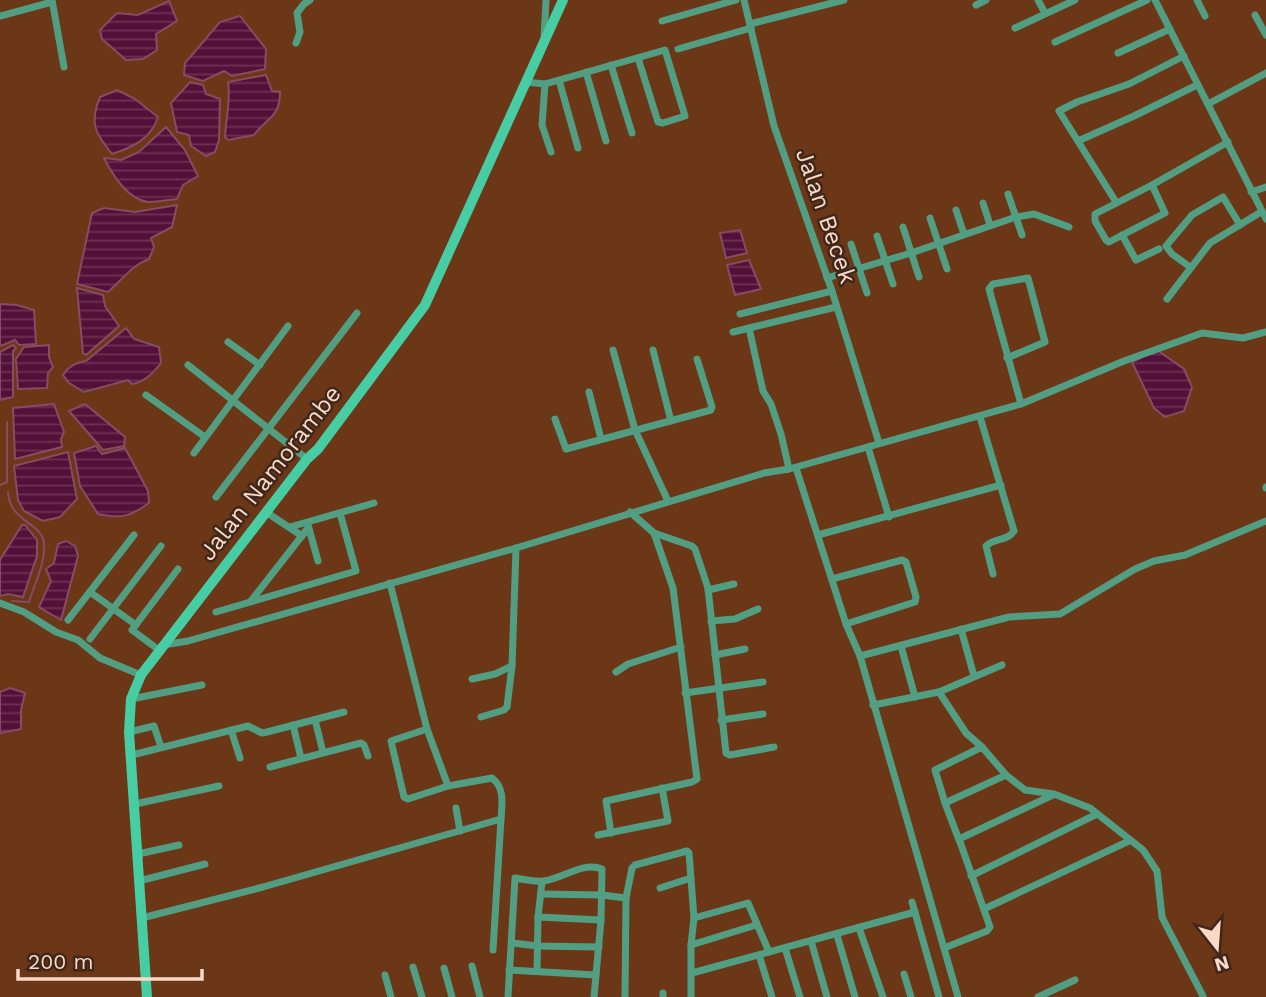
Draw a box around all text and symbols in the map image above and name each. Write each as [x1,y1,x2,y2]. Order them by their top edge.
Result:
street label: Jalan Becek [790,145,862,288]
street label: Jalan Namorambe [193,380,347,566]
north arrow [1182,913,1252,983]
scale bar [18,937,201,981]
text: 200 m [28,949,94,974]
text: N [1212,951,1232,977]

